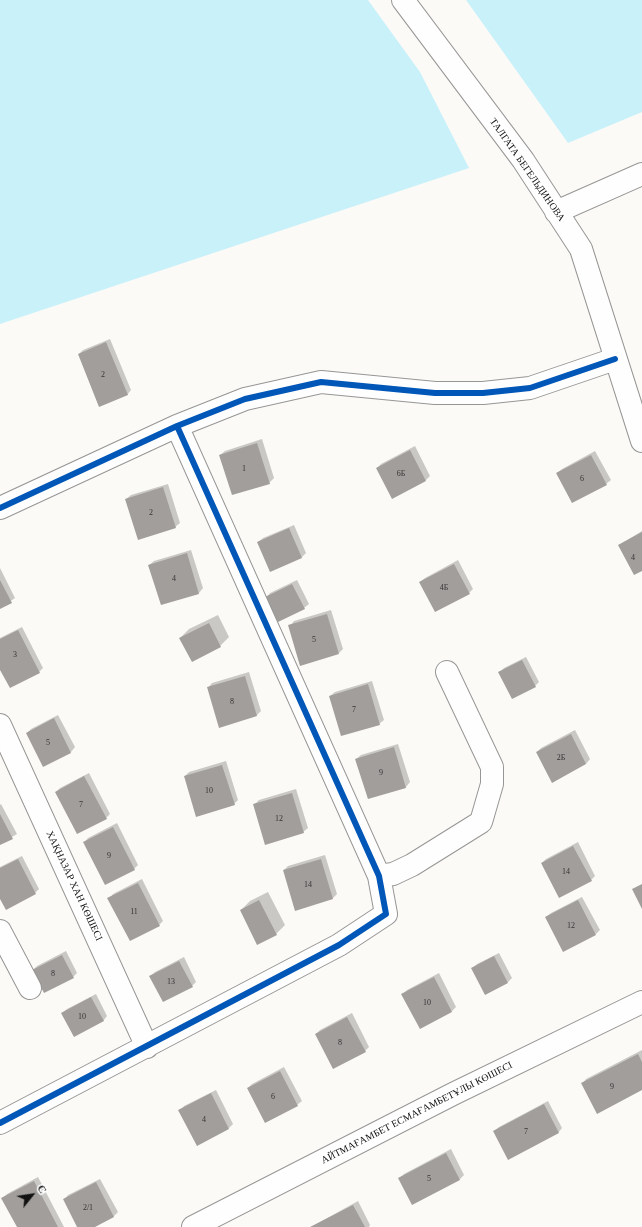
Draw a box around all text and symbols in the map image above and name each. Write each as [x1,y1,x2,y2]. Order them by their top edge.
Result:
street label: ТАЛГАТА БЕГЕЛЬДИНОВА [487,116,567,224]
house number: 2 [101,370,105,380]
house number: 1 [242,464,246,474]
house number: 6Б [397,469,405,479]
house number: 6 [580,474,584,484]
house number: 2 [149,508,153,518]
house number: 4 [631,553,635,563]
house number: 4 [172,574,176,584]
house number: 4Б [440,583,448,593]
house number: 5 [312,635,316,645]
house number: 3 [13,650,17,660]
house number: 8 [230,697,234,707]
house number: 7 [352,705,356,715]
house number: 5 [46,738,50,748]
house number: 2Б [557,753,565,763]
house number: 9 [379,768,383,778]
house number: 10 [205,786,213,796]
house number: 7 [79,800,83,810]
house number: 12 [275,814,283,824]
street label: ХАҚНАЗАР ХАН КӨШЕСІ [43,829,105,943]
house number: 9 [107,851,111,861]
house number: 14 [562,867,570,877]
house number: 14 [304,880,312,890]
house number: 11 [130,907,138,917]
house number: 12 [567,921,575,931]
house number: 8 [51,969,55,979]
house number: 13 [167,977,175,987]
house number: 10 [423,998,431,1008]
house number: 10 [78,1012,86,1022]
house number: 8 [338,1038,342,1048]
street label: АЙТМАҒАМБЕТ ЕСМАҒАМБЕТҰЛЫ КӨШЕСІ [319,1059,515,1167]
house number: 9 [610,1082,614,1092]
house number: 6 [271,1092,275,1102]
house number: 4 [202,1115,206,1125]
house number: 7 [524,1127,528,1137]
house number: 5 [427,1174,431,1184]
north arrow [12,1175,52,1215]
text: С [35,1183,50,1195]
house number: 2/1 [83,1203,93,1213]

